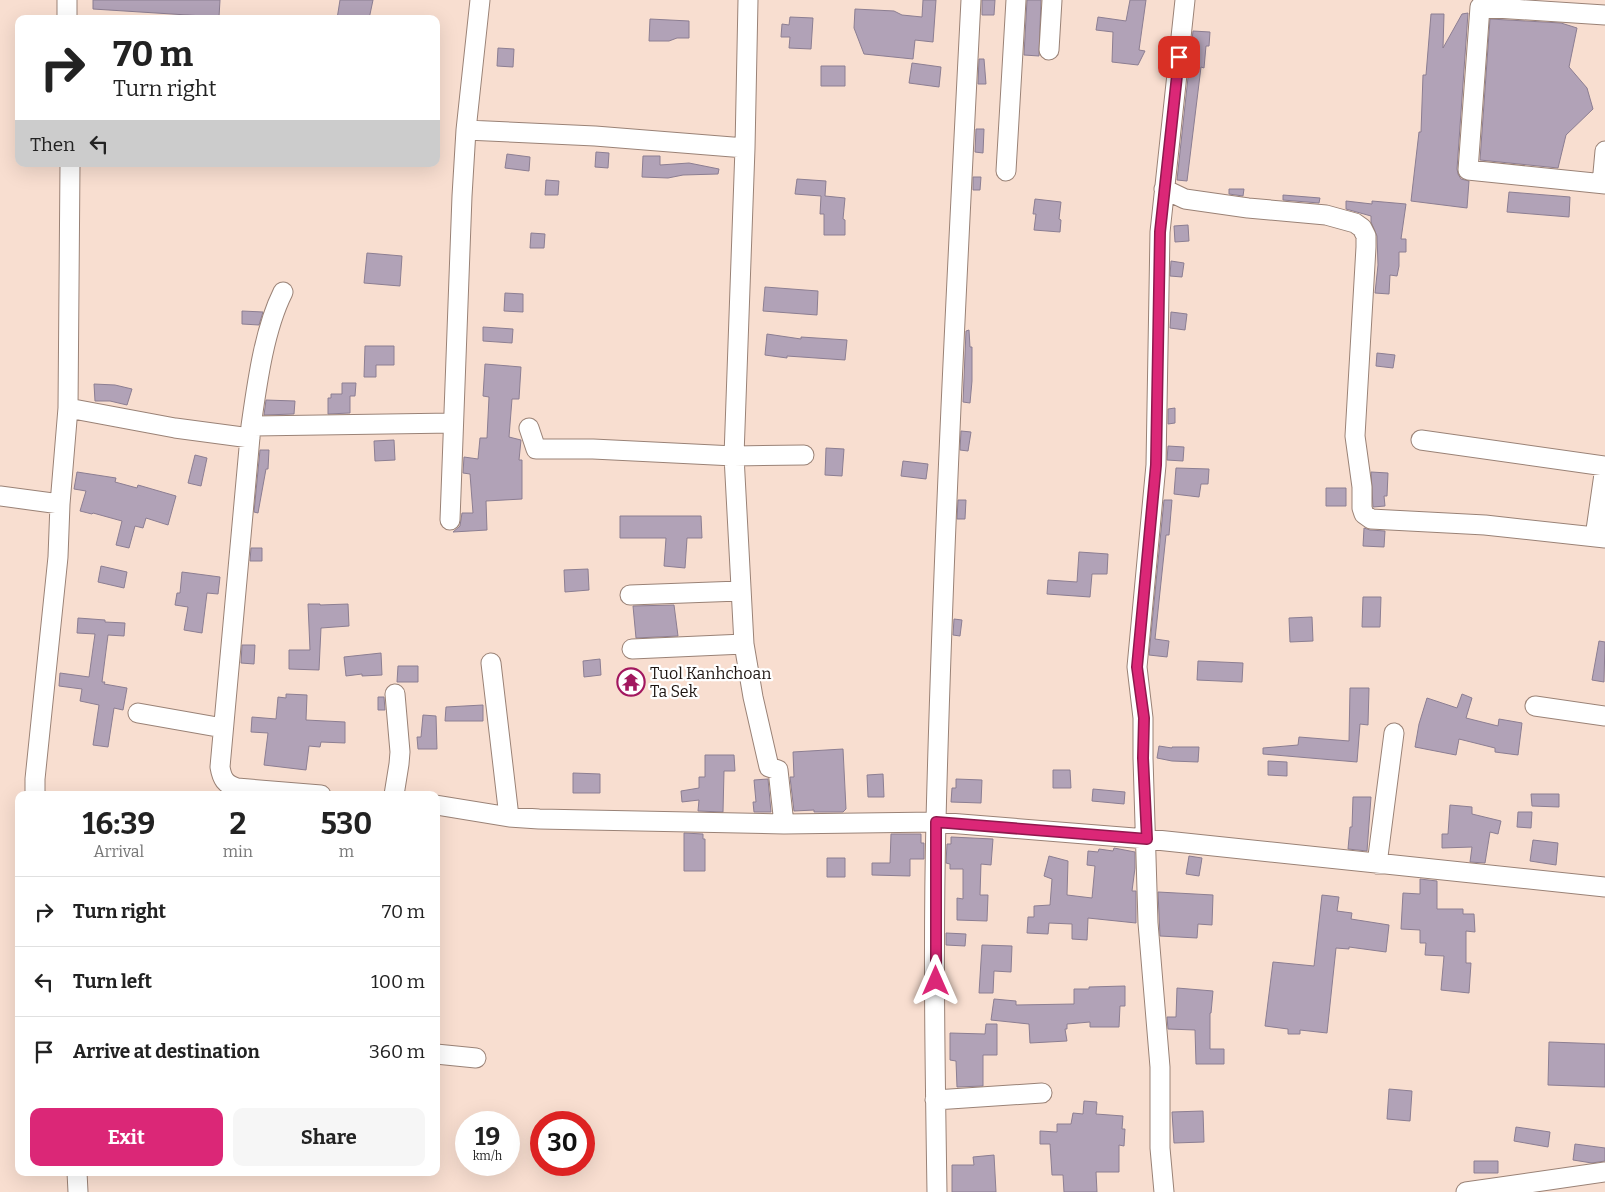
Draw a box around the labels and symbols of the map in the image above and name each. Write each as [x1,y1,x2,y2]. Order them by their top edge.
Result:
pin [1158,36,1200,78]
place label: Tuol Kanhchoan Ta Sek [650,664,771,701]
temple icon: Tuol Kanhchoan Ta Sek [616,667,646,697]
position arrow [909,954,961,1006]
speed limit sign: 30 [530,1111,595,1176]

